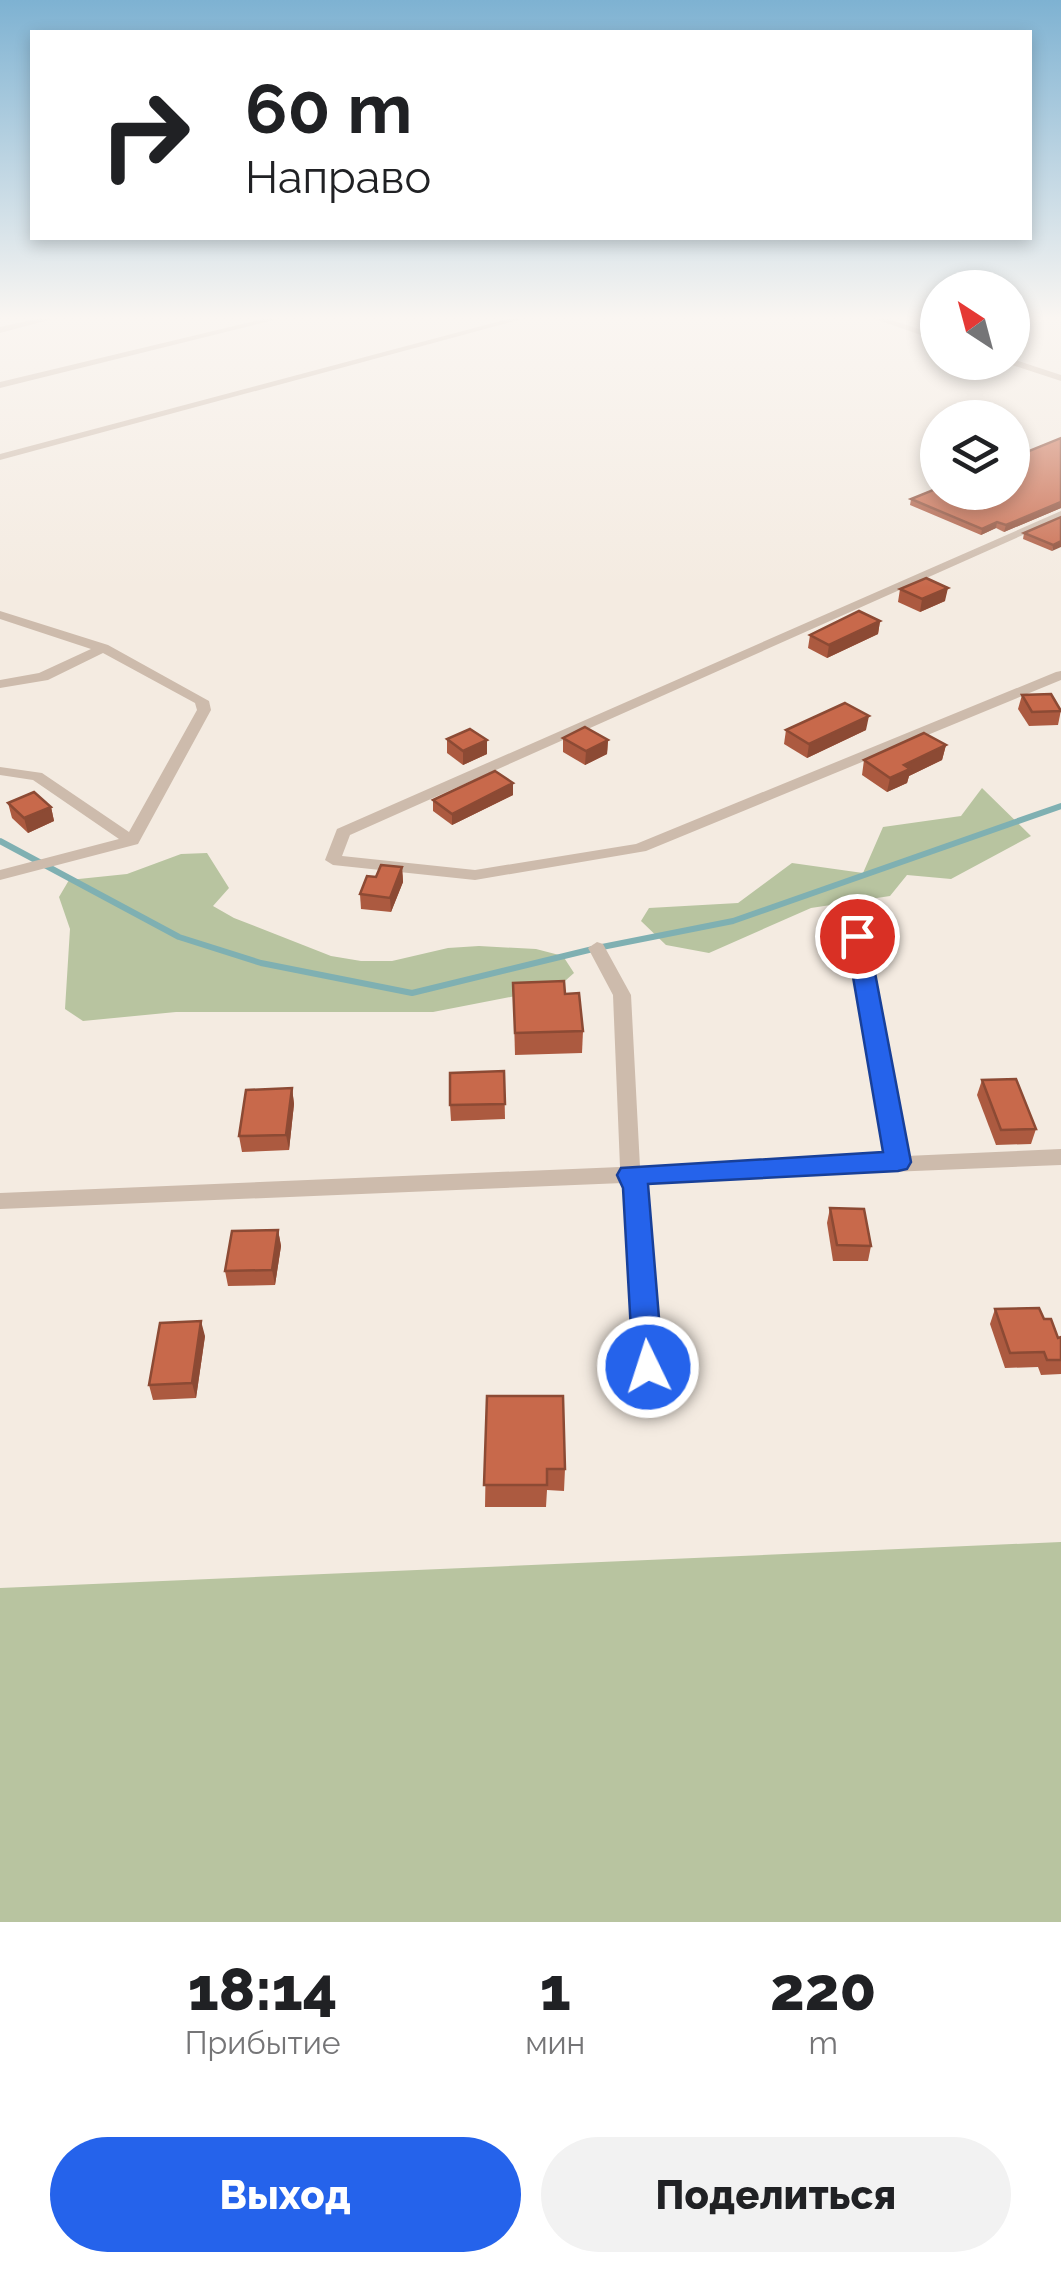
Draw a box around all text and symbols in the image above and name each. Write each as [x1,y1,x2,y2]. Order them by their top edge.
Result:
text: 60 m [245,67,412,149]
icon: right [80,70,210,200]
text: Направо [245,151,431,204]
north arrow [920,270,1030,380]
map controls [920,270,1030,510]
button: layers [920,400,1030,510]
pin [815,894,900,979]
icon: arrive [830,909,885,964]
position arrow [596,1315,700,1419]
text: 18:14 [188,1954,337,2024]
text: 1 [540,1954,571,2024]
text: 220 [770,1954,876,2024]
text: Прибытие [185,2024,340,2061]
text: мин [525,2024,585,2061]
text: m [808,2024,838,2061]
button: Выход [50,2137,521,2252]
button: Поделиться [541,2137,1011,2252]

